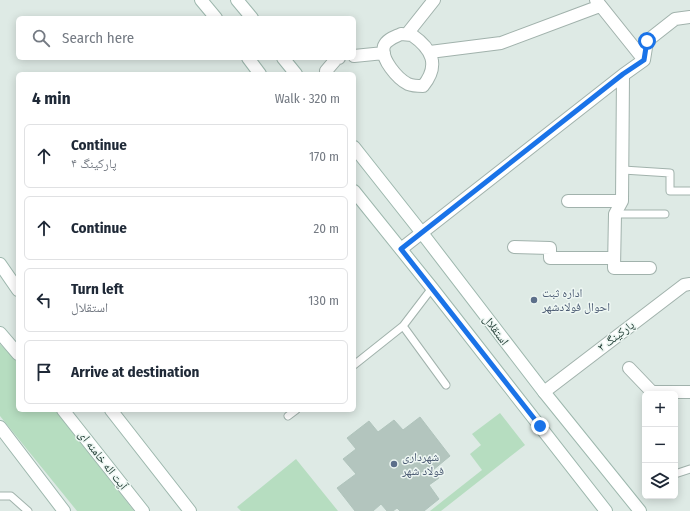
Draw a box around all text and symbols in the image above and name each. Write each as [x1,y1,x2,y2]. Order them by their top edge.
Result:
search box [16,16,356,60]
icon: search [30,27,52,49]
text: Search here [62,29,134,47]
route start [638,32,656,50]
text: 4 min [32,88,71,109]
text: Walk · 320 m [275,91,340,106]
text: Continue [71,136,127,154]
icon: ahead [33,145,55,167]
text: 170 m [309,149,339,164]
text: پارکینگ ۴ [71,156,117,171]
icon: ahead [33,217,55,239]
text: Continue [71,219,127,237]
text: 20 m [313,221,339,236]
text: Turn left [71,280,124,298]
place label: اداره ثبت احوال فولادشهر [541,286,610,314]
icon: left [33,289,55,311]
text: 130 m [308,293,339,308]
marker: اداره ثبت احوال فولادشهر [529,295,539,305]
text: استقلال [71,300,108,315]
street label: استقلال [480,312,512,348]
street label: پارکینگ ۳ [595,317,638,354]
icon: arrive [33,361,55,383]
text: Arrive at destination [71,363,199,381]
map controls [642,391,678,499]
button: + [642,391,678,427]
route end [531,417,549,435]
button: − [642,427,678,463]
street label: آیت اله خامنه ای [75,428,131,493]
place label: شهرداری فولاد شهر [401,450,444,478]
marker: شهرداری فولاد شهر [389,459,399,469]
button: layers [642,463,678,499]

